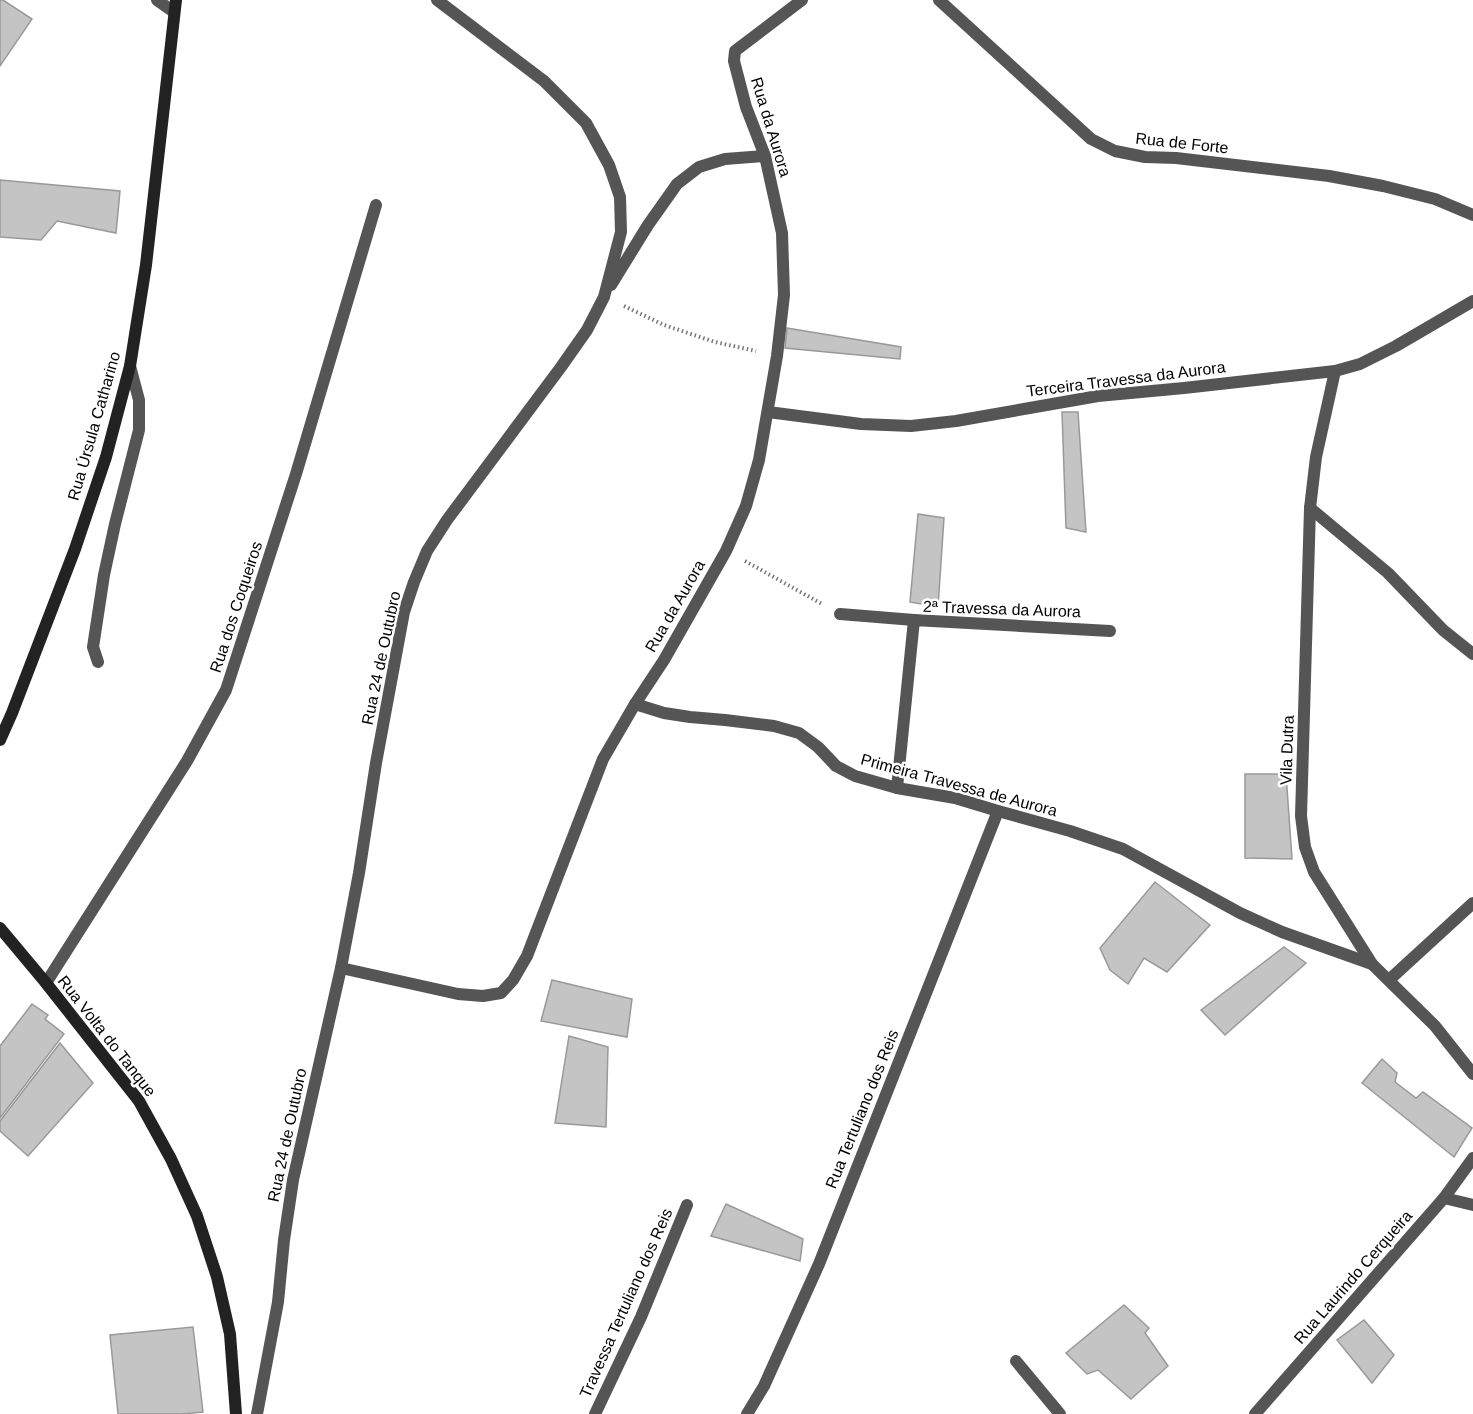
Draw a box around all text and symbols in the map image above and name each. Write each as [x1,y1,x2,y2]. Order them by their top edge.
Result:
street label: Rua da Aurora [748,75,794,179]
street label: Rua de Forte [1135,130,1229,156]
street label: Rua Úrsula Catharino [64,349,123,502]
street label: Terceira Travessa da Aurora [1026,358,1226,400]
street label: Rua dos Coqueiros [207,539,265,675]
street label: Rua da Aurora [642,557,708,655]
street label: Rua 24 de Outubro [359,590,403,726]
street label: 2ª Travessa da Aurora [923,598,1081,620]
street label: Vila Dutra [1277,715,1297,785]
street label: Primeira Travessa de Aurora [859,751,1059,819]
street label: Rua Volta do Tanque [55,972,159,1100]
street label: Rua Tertuliano dos Reis [822,1027,902,1191]
street label: Rua 24 de Outubro [265,1067,309,1203]
street label: Travessa Tertuliano dos Reis [576,1206,676,1400]
street label: Rua Laurindo Cerqueira [1291,1207,1415,1347]

